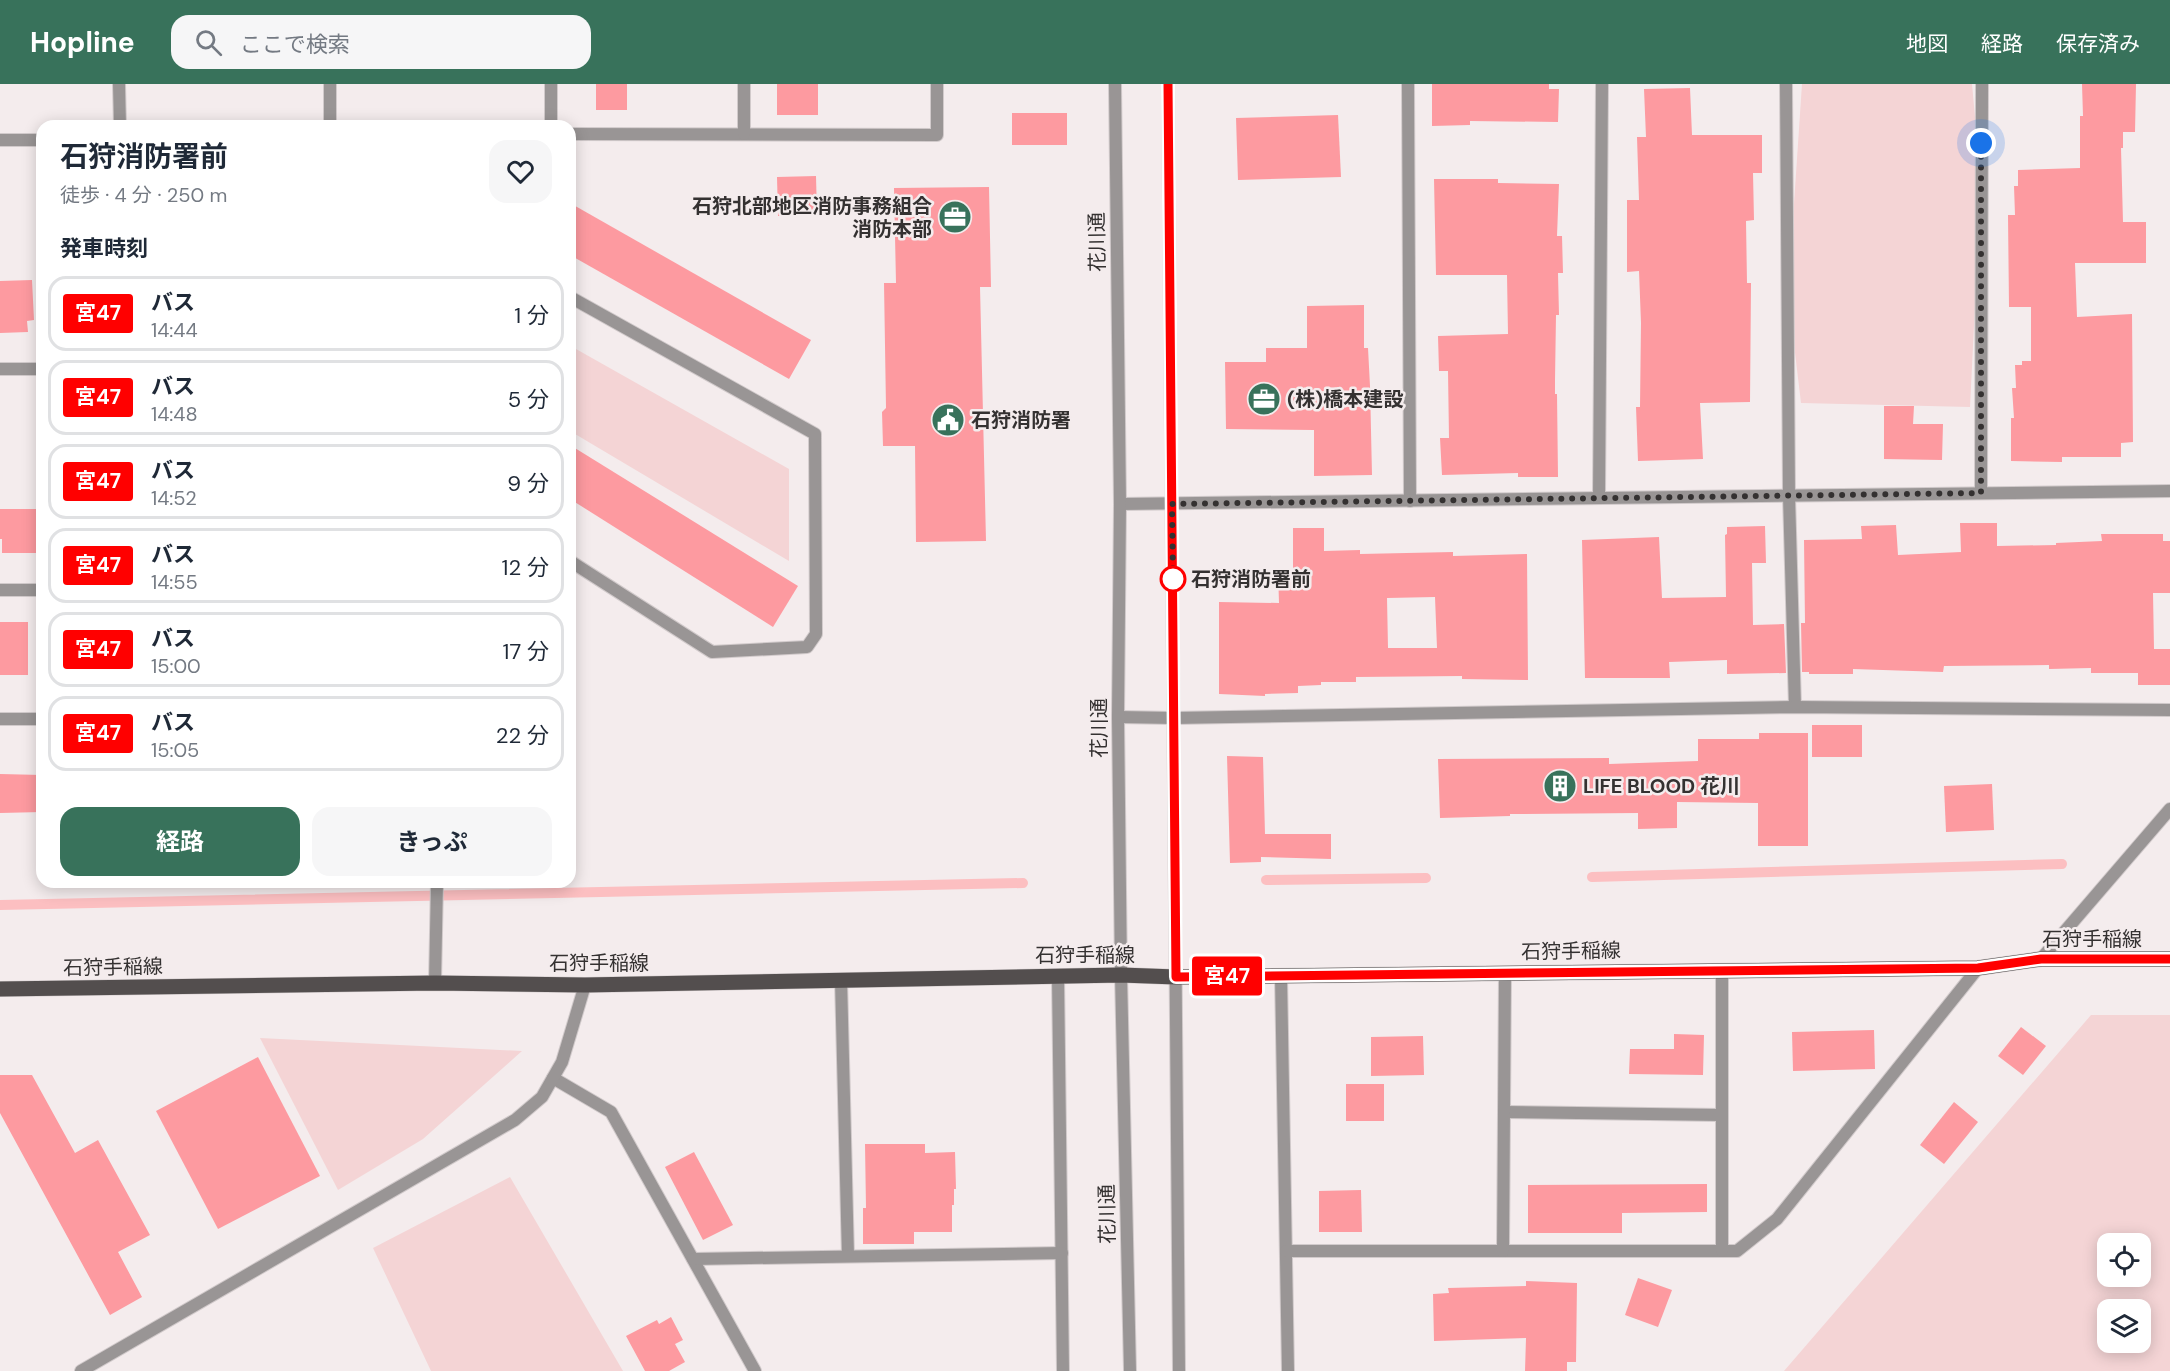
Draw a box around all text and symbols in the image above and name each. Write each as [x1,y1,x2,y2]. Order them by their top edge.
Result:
search box [171,15,591,69]
text: Hopline [30,24,135,61]
icon: search [192,26,225,59]
text: ここで検索 [240,30,350,59]
text: 地図 [1906,30,1948,58]
text: 経路 [1981,30,2023,58]
text: 保存済み [2056,30,2140,58]
your location [1966,128,1996,158]
text: 石狩消防署前 [60,138,228,175]
button: heart [489,140,552,203]
text: 徒歩 · 4 分 · 250 m [60,182,227,208]
place label: 石狩北部地区消防事務組合 消防本部 [692,193,932,242]
office icon: 石狩北部地区消防事務組合 消防本部 [937,199,973,235]
street label: 花川通 [1083,212,1111,272]
text: 発車時刻 [60,234,148,263]
text: バス [151,288,195,317]
text: 宮47 [75,299,121,327]
text: 1 分 [514,301,549,330]
text: 14:44 [151,317,198,343]
text: バス [151,372,195,401]
office icon: (株)橋本建設 [1246,381,1282,417]
text: 宮47 [75,383,121,411]
text: 5 分 [508,385,549,414]
place label: (株)橋本建設 [1287,386,1403,412]
text: 14:48 [151,401,198,427]
public building icon: 石狩消防署 [930,402,966,438]
place label: 石狩消防署 [971,407,1071,433]
text: バス [151,456,195,485]
text: 宮47 [75,467,121,495]
text: 9 分 [507,469,549,498]
text: 14:52 [151,485,197,511]
text: バス [151,540,195,569]
text: 宮47 [75,551,121,579]
text: 12 分 [502,553,549,582]
marker: 石狩消防署前 [1160,566,1186,592]
place label: 石狩消防署前 [1191,566,1311,592]
text: 14:55 [151,569,198,595]
text: バス [151,624,195,653]
text: 宮47 [75,635,121,663]
text: 17 分 [503,637,549,666]
text: 15:00 [151,653,201,679]
street label: 花川通 [1086,698,1112,758]
text: バス [151,708,195,737]
text: 宮47 [75,719,121,747]
text: 22 分 [496,721,549,750]
text: 15:05 [151,737,199,763]
building icon: LIFE BLOOD 花川 [1542,768,1578,804]
place label: LIFE BLOOD 花川 [1583,773,1740,799]
button: 経路 [60,807,300,876]
button: きっぷ [312,807,552,876]
street label: 石狩手稲線 [2042,926,2142,952]
street label: 石狩手稲線 [1521,937,1621,965]
street label: 石狩手稲線 [1035,942,1135,968]
street label: 石狩手稲線 [549,950,649,976]
street label: 石狩手稲線 [63,953,163,981]
line badge: 宮47 [1192,956,1262,996]
text: 宮47 [1204,962,1250,990]
street label: 花川通 [1093,1184,1121,1244]
map controls [2097,1233,2151,1353]
button: locate [2097,1233,2151,1287]
button: layers [2097,1299,2151,1353]

